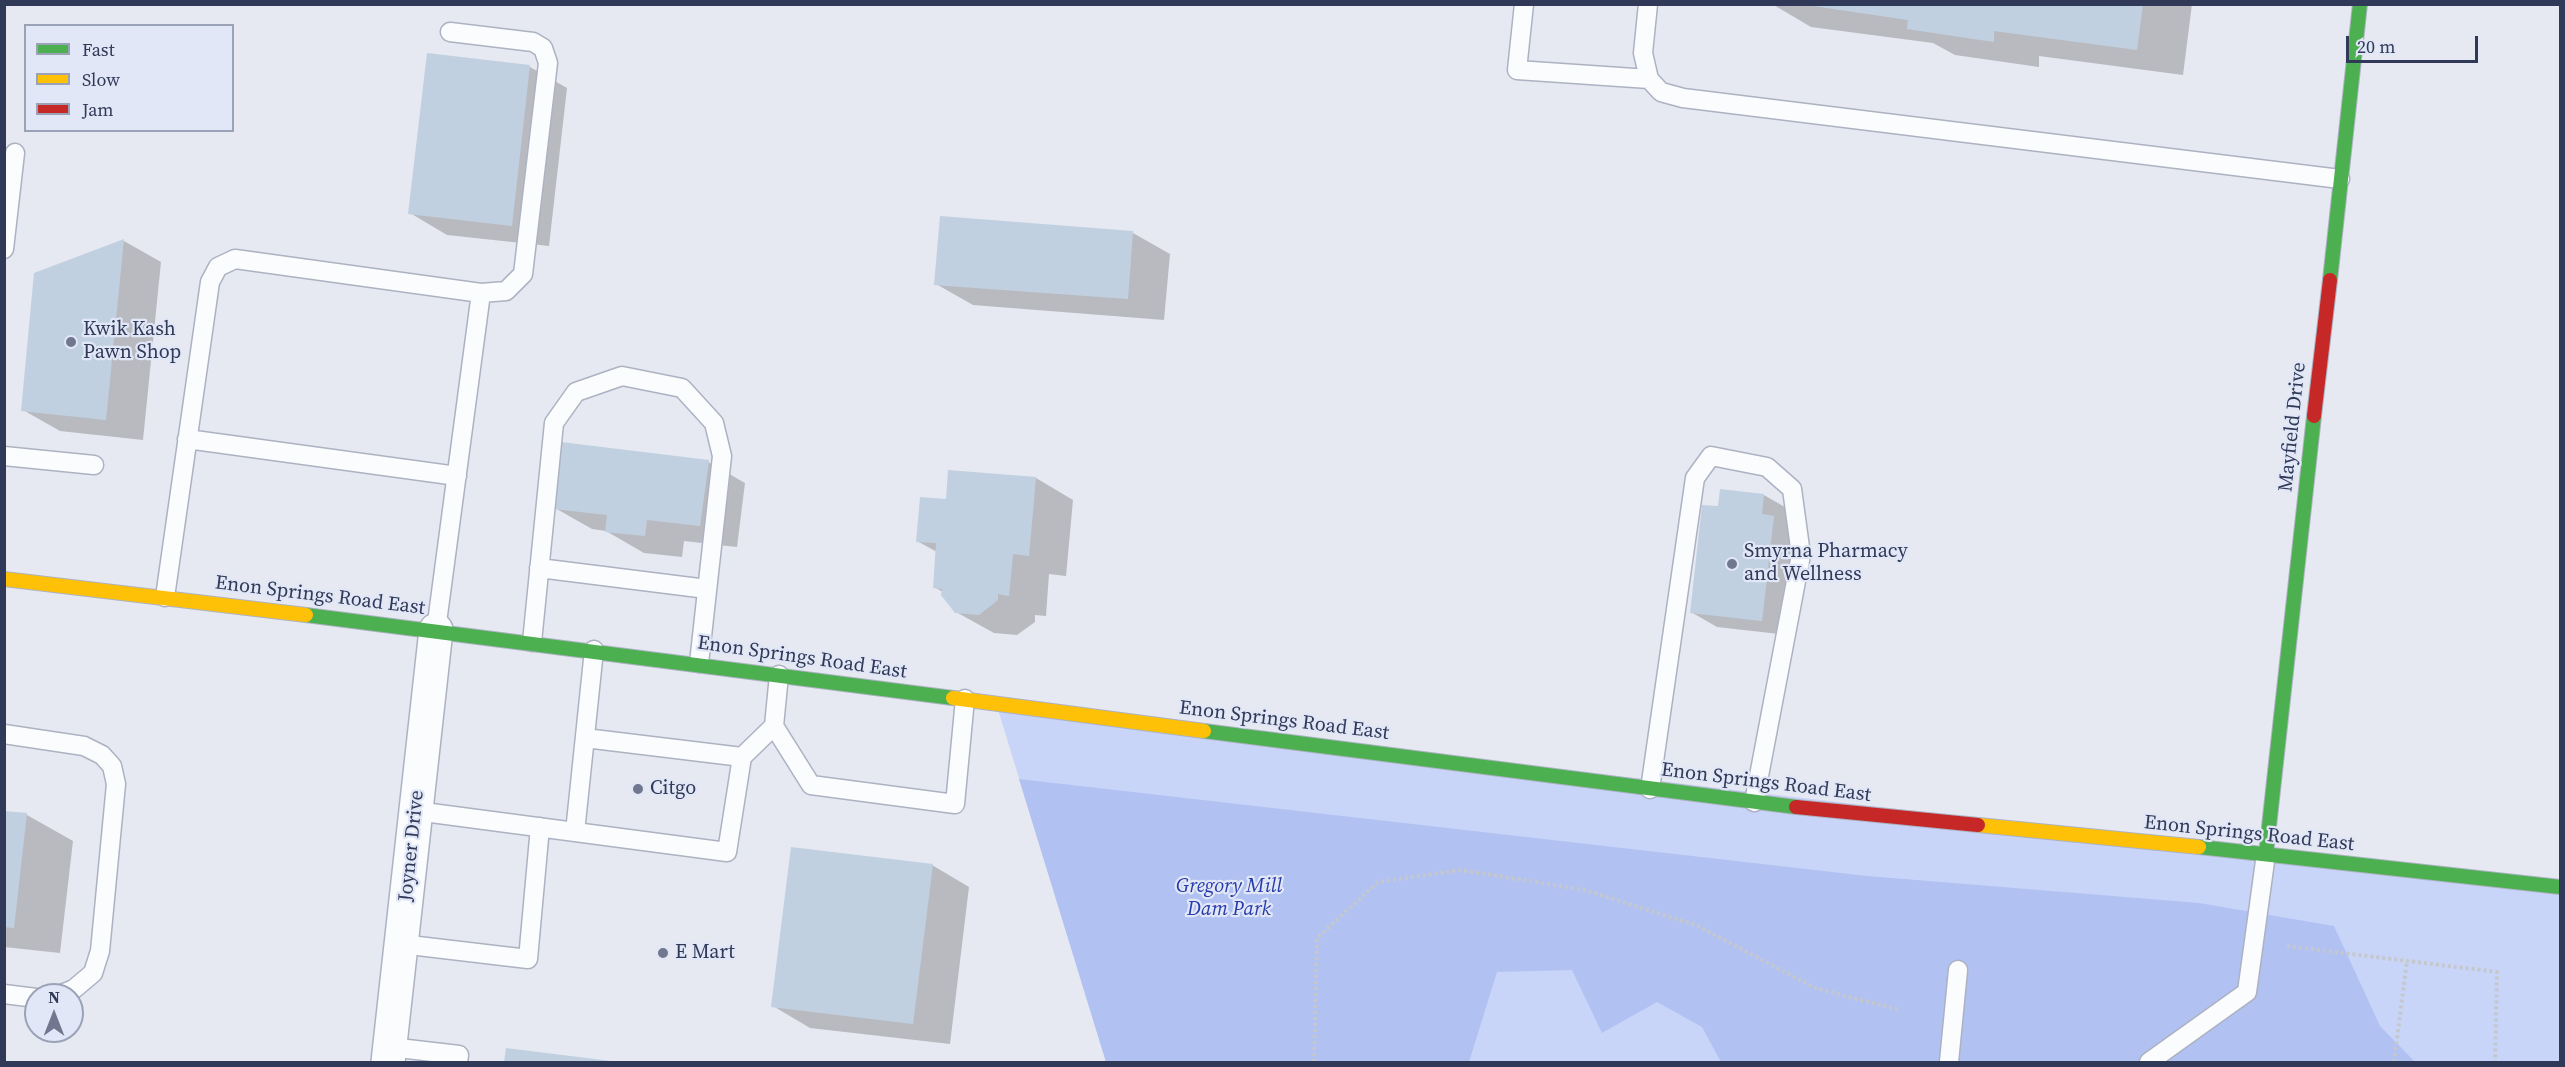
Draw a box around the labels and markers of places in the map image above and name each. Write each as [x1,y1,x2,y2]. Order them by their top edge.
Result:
place label: Kwik Kash Pawn Shop [83,318,181,365]
marker: Kwik Kash Pawn Shop [64,335,78,349]
place label: Smyrna Pharmacy and Wellness [1744,540,1908,587]
marker: Smyrna Pharmacy and Wellness [1725,557,1739,571]
place label: Citgo [650,777,696,801]
marker: Citgo [631,782,645,796]
place label: E Mart [675,941,735,965]
marker: E Mart [656,946,670,960]

